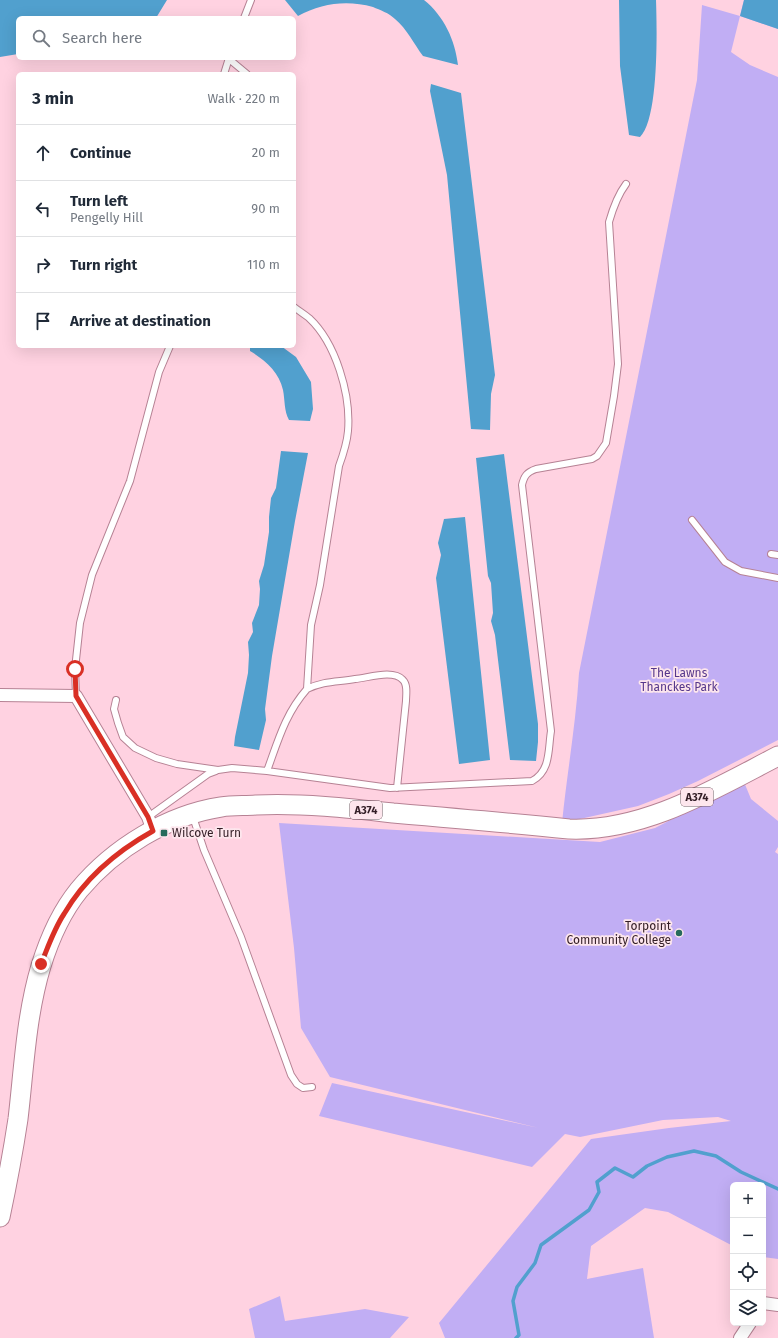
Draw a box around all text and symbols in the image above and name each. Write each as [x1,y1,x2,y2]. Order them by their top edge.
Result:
search box [16,16,296,60]
icon: search [30,27,52,49]
text: Search here [62,29,142,47]
text: 3 min [32,88,74,109]
text: Walk · 220 m [208,91,280,106]
icon: ahead [32,142,54,164]
text: Continue [70,144,131,162]
text: 20 m [252,145,280,160]
text: Turn left [70,192,128,210]
icon: left [32,198,54,220]
text: 90 m [251,201,280,216]
text: Pengelly Hill [70,210,143,225]
icon: right [32,254,54,276]
text: Turn right [70,256,137,274]
text: 110 m [247,257,280,272]
icon: arrive [32,310,54,332]
text: Arrive at destination [70,312,211,330]
route start [66,660,84,678]
park label: The Lawns Thanckes Park [640,666,719,694]
road number: A374 [681,788,713,806]
road number: A374 [350,801,382,819]
place label: Wilcove Turn [172,826,241,840]
marker: Wilcove Turn [159,828,169,838]
place label: Torpoint Community College [567,919,672,947]
marker: Torpoint Community College [674,928,684,938]
route end [32,955,50,973]
map controls [730,1182,766,1326]
button: + [730,1182,766,1218]
button: − [730,1218,766,1254]
button: locate [730,1254,766,1290]
button: layers [730,1290,766,1326]

